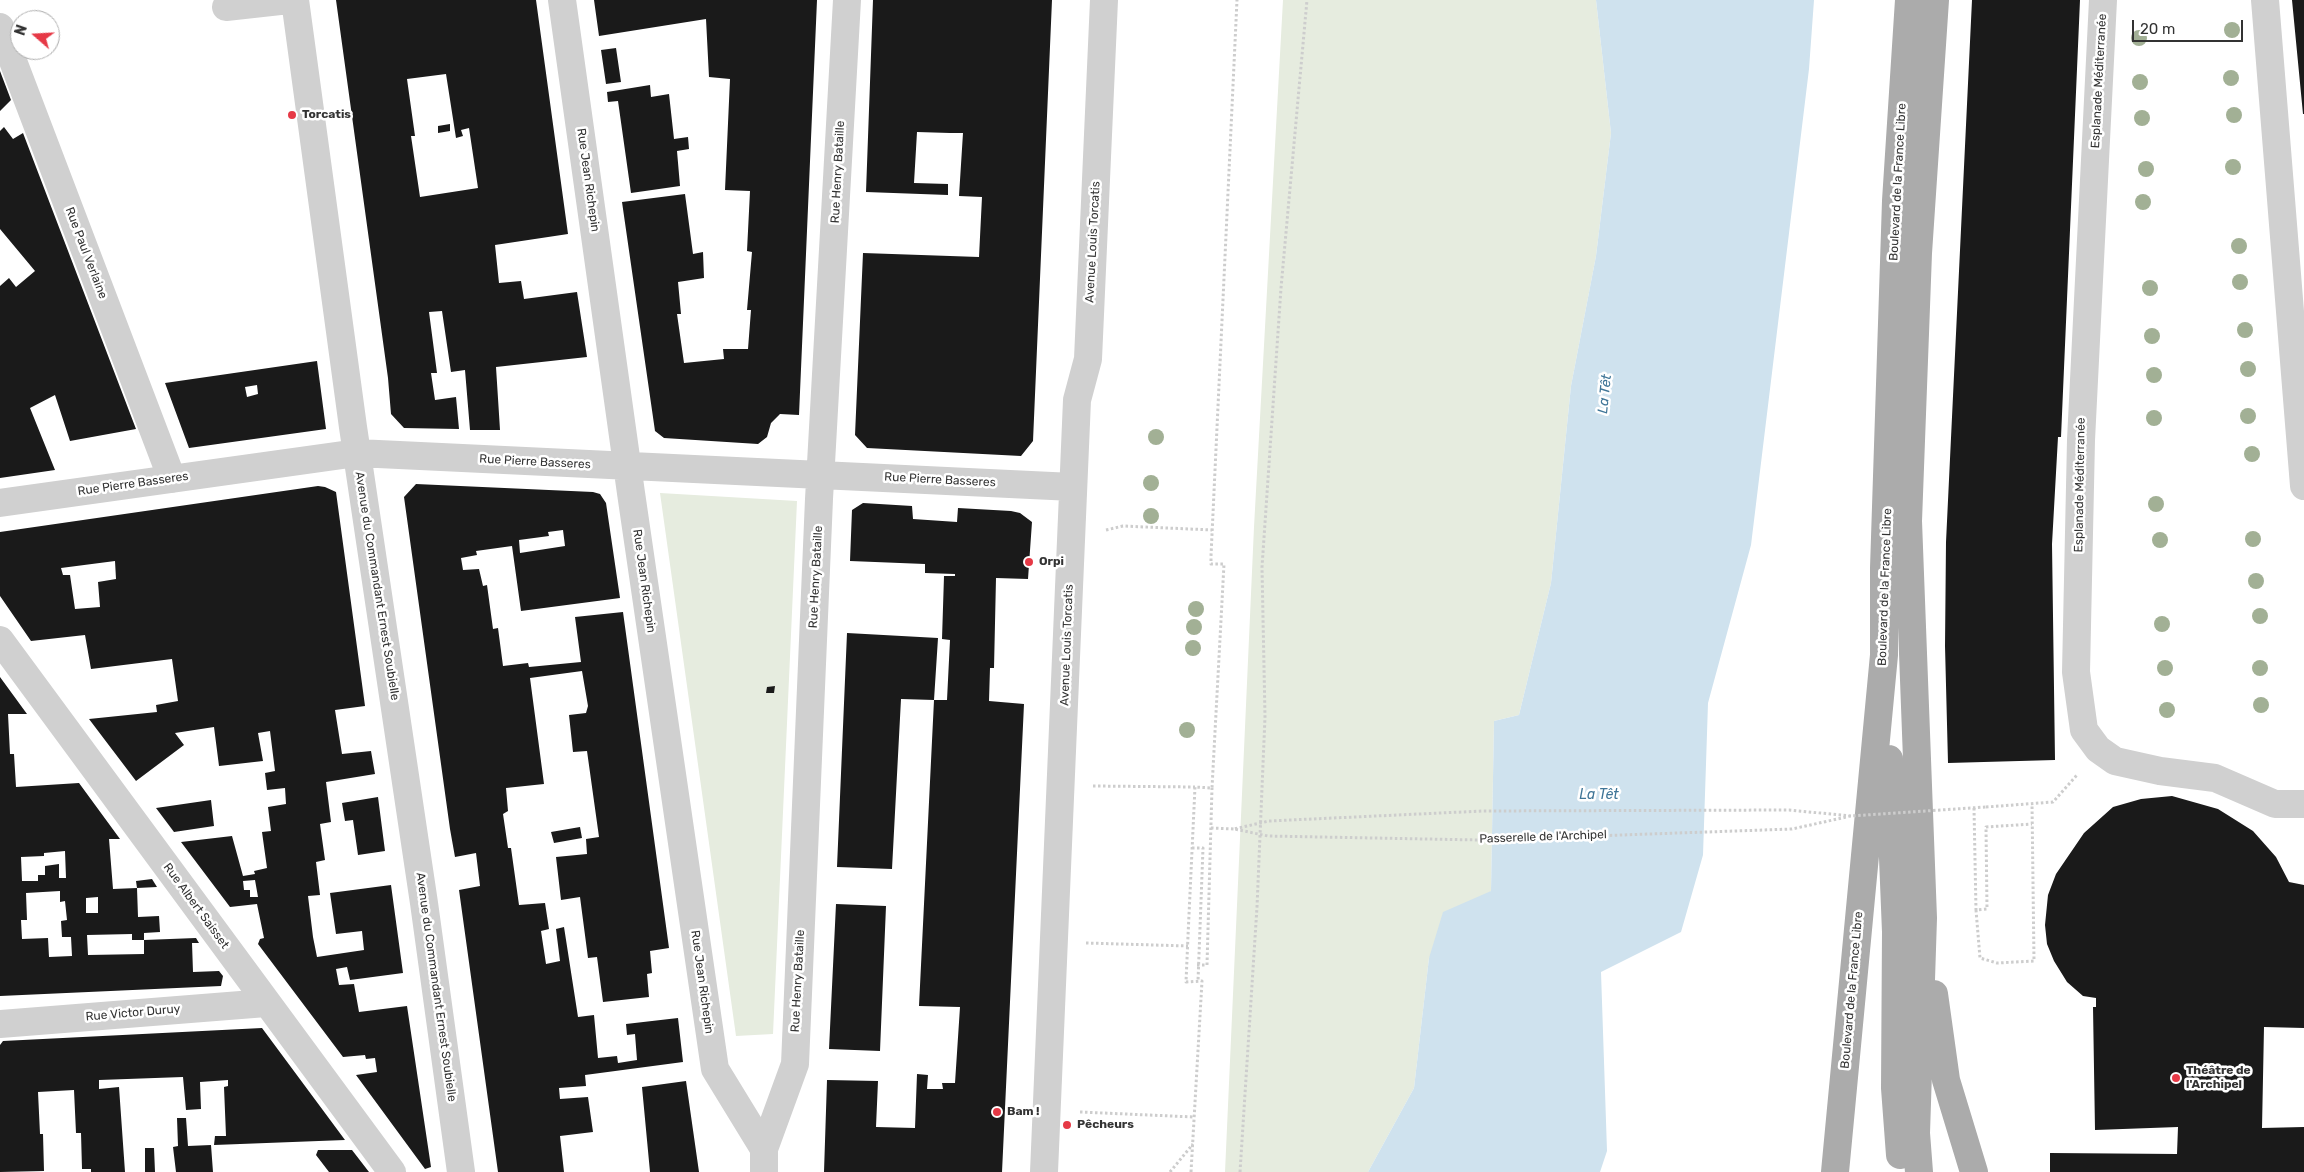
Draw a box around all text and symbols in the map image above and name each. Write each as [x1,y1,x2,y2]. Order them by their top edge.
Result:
north arrow [10,10,60,60]
scale bar [2134,10,2245,42]
street label: Esplanade Méditerranée [2088,13,2110,149]
text: 20 m [2140,20,2175,38]
text: N [12,23,31,38]
street label: Boulevard de la France Libre [1887,103,1909,261]
place label: Torcatis [302,108,351,122]
marker: Torcatis [286,109,298,121]
street label: Rue Henry Bataille [828,120,848,224]
street label: Rue Jean Richepin [574,127,602,233]
street label: Avenue Louis Torcatis [1083,181,1103,303]
street label: Rue Paul Verlaine [62,205,110,301]
water label: La Têt [1595,374,1615,414]
street label: Esplanade Méditerranée [2072,417,2088,553]
street label: Rue Pierre Basseres [479,452,591,472]
street label: Rue Pierre Basseres [77,469,189,499]
street label: Rue Pierre Basseres [884,470,996,490]
street label: Avenue du Commandant Ernest Soubielle [352,471,402,701]
street label: Boulevard de la France Libre [1875,508,1895,666]
street label: Rue Henry Bataille [806,525,826,629]
street label: Rue Jean Richepin [630,528,658,634]
place label: Orpi [1039,555,1064,569]
marker: Orpi [1023,556,1035,568]
street label: Avenue Louis Torcatis [1058,584,1076,706]
water label: La Têt [1579,787,1619,803]
street label: Passerelle de l'Archipel [1479,828,1607,846]
street label: Rue Albert Saisset [160,860,232,952]
street label: Avenue du Commandant Ernest Soubielle [413,871,459,1103]
street label: Boulevard de la France Libre [1838,911,1866,1069]
street label: Rue Jean Richepin [688,929,716,1035]
street label: Rue Henry Bataille [788,929,808,1033]
street label: Rue Victor Duruy [85,1002,181,1024]
place label: Théâtre de l'Archipel [2186,1064,2251,1092]
marker: Théâtre de l'Archipel [2170,1072,2182,1084]
place label: Bam ! [1007,1105,1040,1119]
marker: Bam ! [991,1106,1003,1118]
place label: Pêcheurs [1077,1118,1134,1132]
marker: Pêcheurs [1061,1119,1073,1131]

